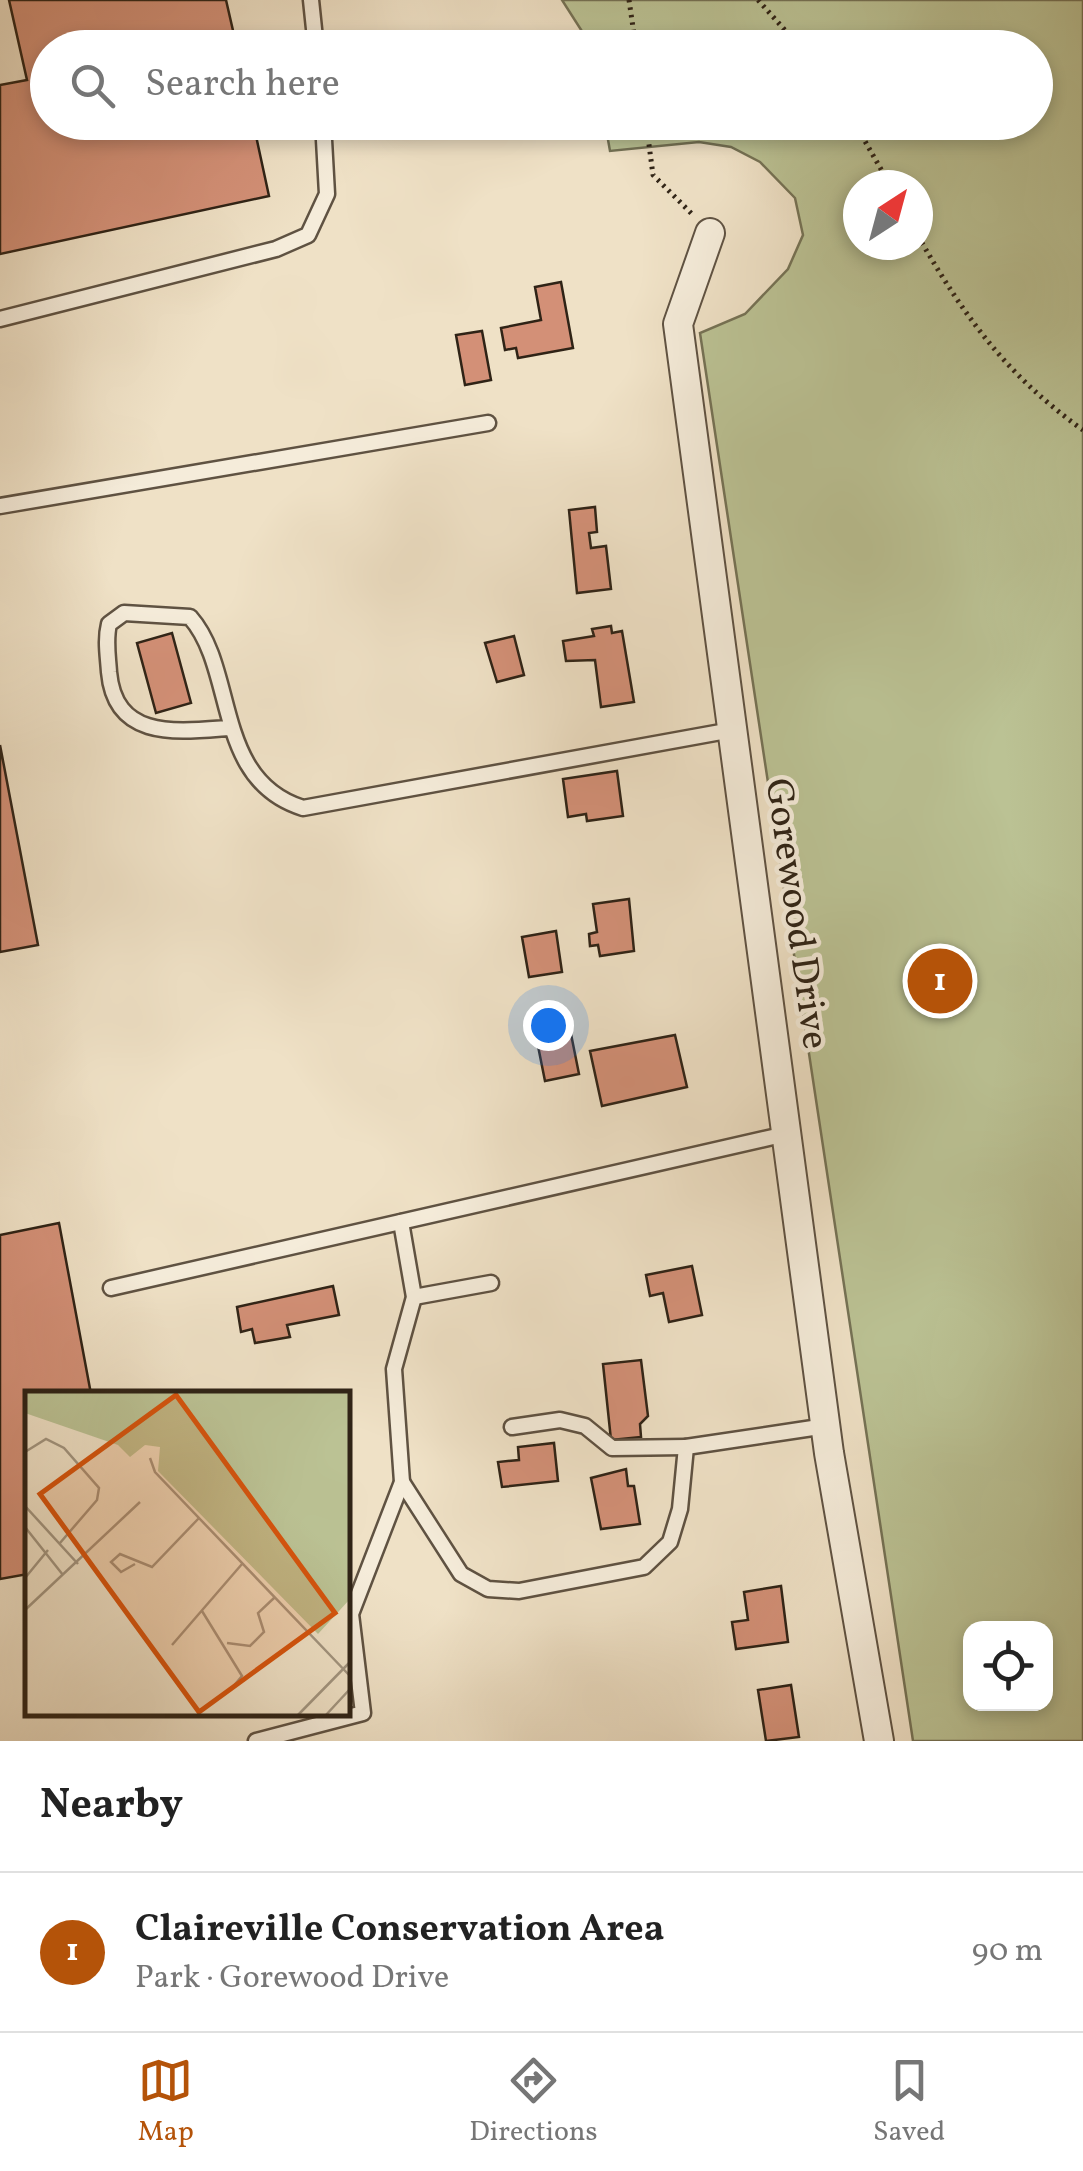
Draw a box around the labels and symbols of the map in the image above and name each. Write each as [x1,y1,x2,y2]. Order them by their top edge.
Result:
north arrow [843,170,933,260]
street label: Gorewood Drive [750,775,840,1053]
pin: 1 [908,944,972,1018]
your location [523,1000,574,1051]
inset map [25,1391,350,1716]

